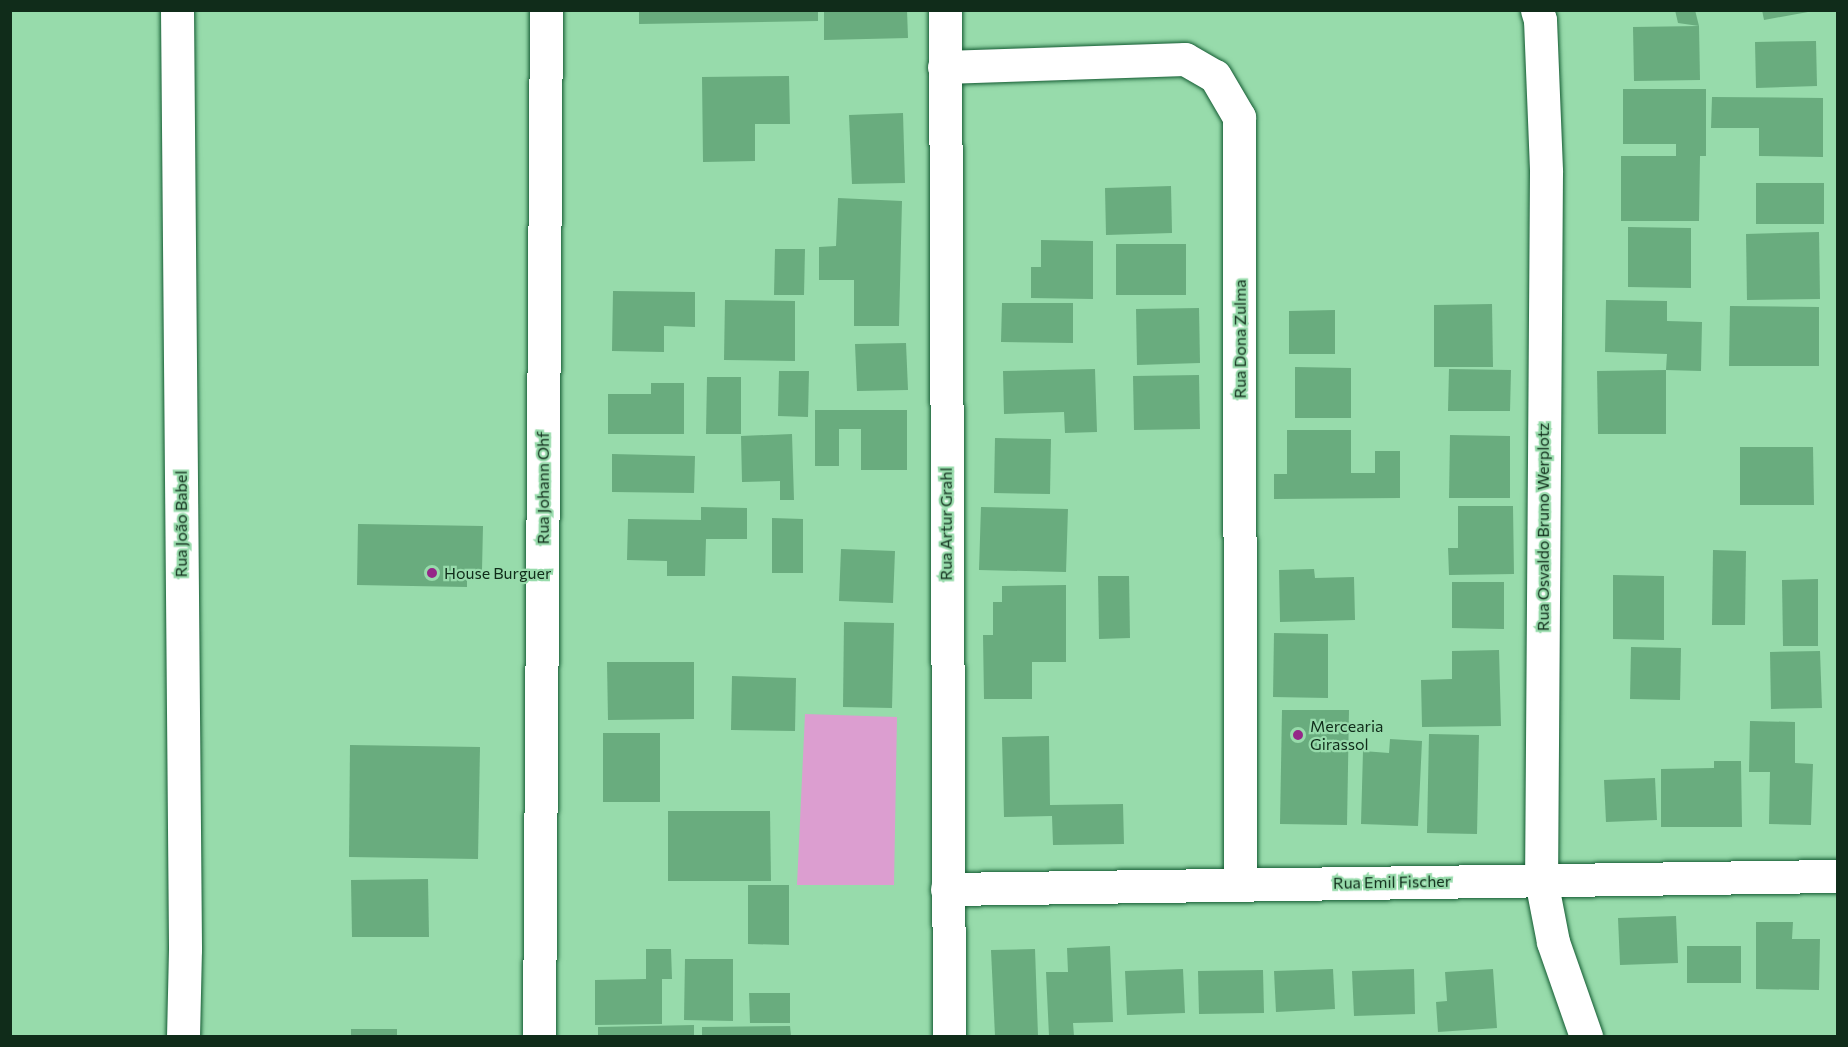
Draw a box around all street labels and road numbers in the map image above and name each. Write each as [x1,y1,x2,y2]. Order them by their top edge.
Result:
street label: Rua Dona Zulma [1230,279,1250,399]
street label: Rua Osvaldo Bruno Werplotz [1533,423,1553,631]
street label: Rua Johann Ohf [533,432,553,544]
street label: Rua Artur Grahl [936,468,956,580]
street label: Rua João Babel [171,471,191,577]
street label: Rua Emil Fischer [1333,871,1451,893]

